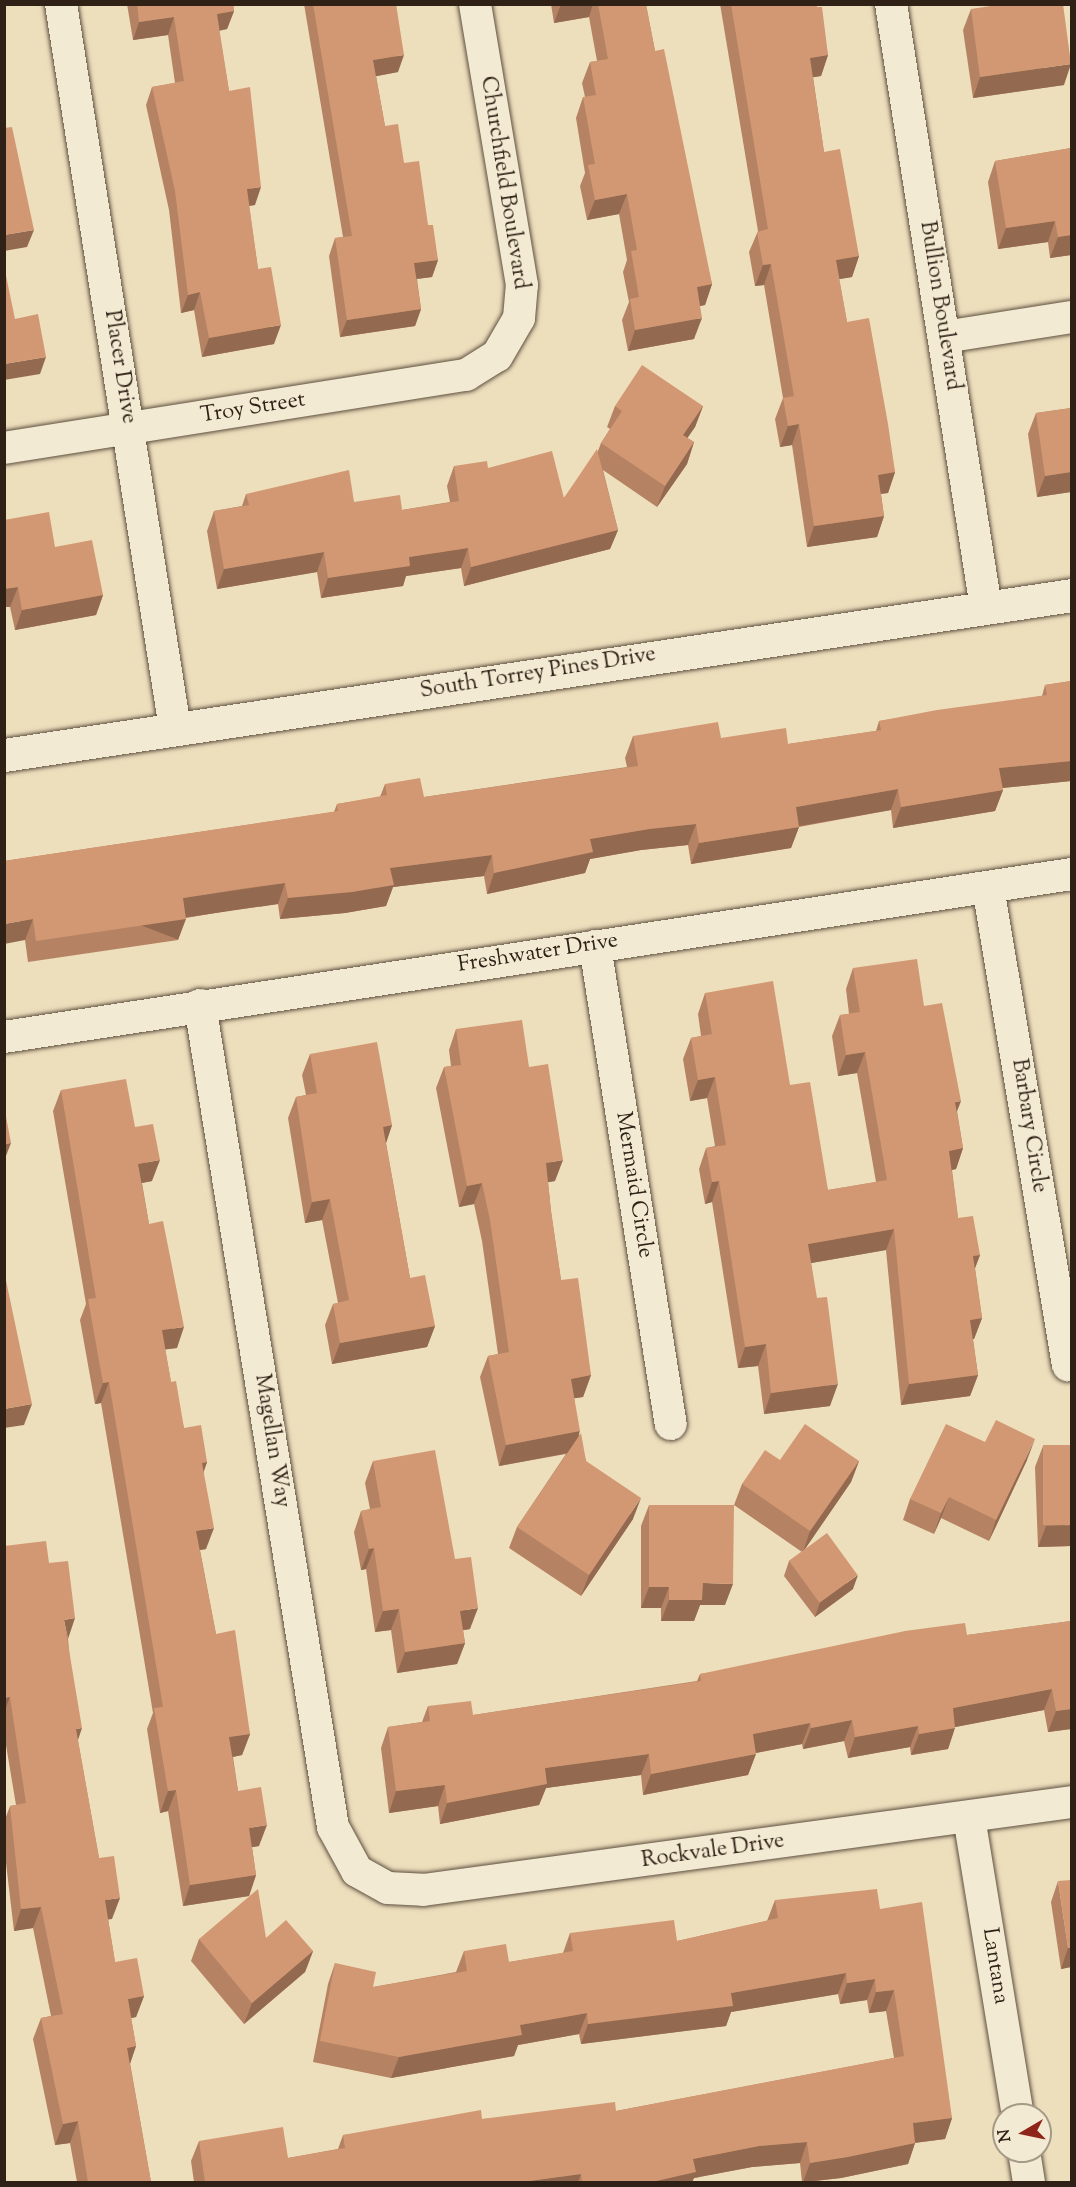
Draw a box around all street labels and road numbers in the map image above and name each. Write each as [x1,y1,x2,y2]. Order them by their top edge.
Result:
street label: Churchfield Boulevard [473,74,533,292]
street label: Bullion Boulevard [913,219,965,393]
street label: Placer Drive [97,308,141,426]
street label: Troy Street [199,388,307,430]
street label: South Torrey Pines Drive [418,642,658,706]
street label: Freshwater Drive [456,928,620,980]
street label: Barbary Circle [1004,1057,1052,1195]
street label: Mermaid Circle [608,1110,658,1260]
street label: Magellan Way [247,1372,295,1510]
street label: Rockvale Drive [640,1829,786,1875]
street label: Lantana [975,1926,1013,2006]

